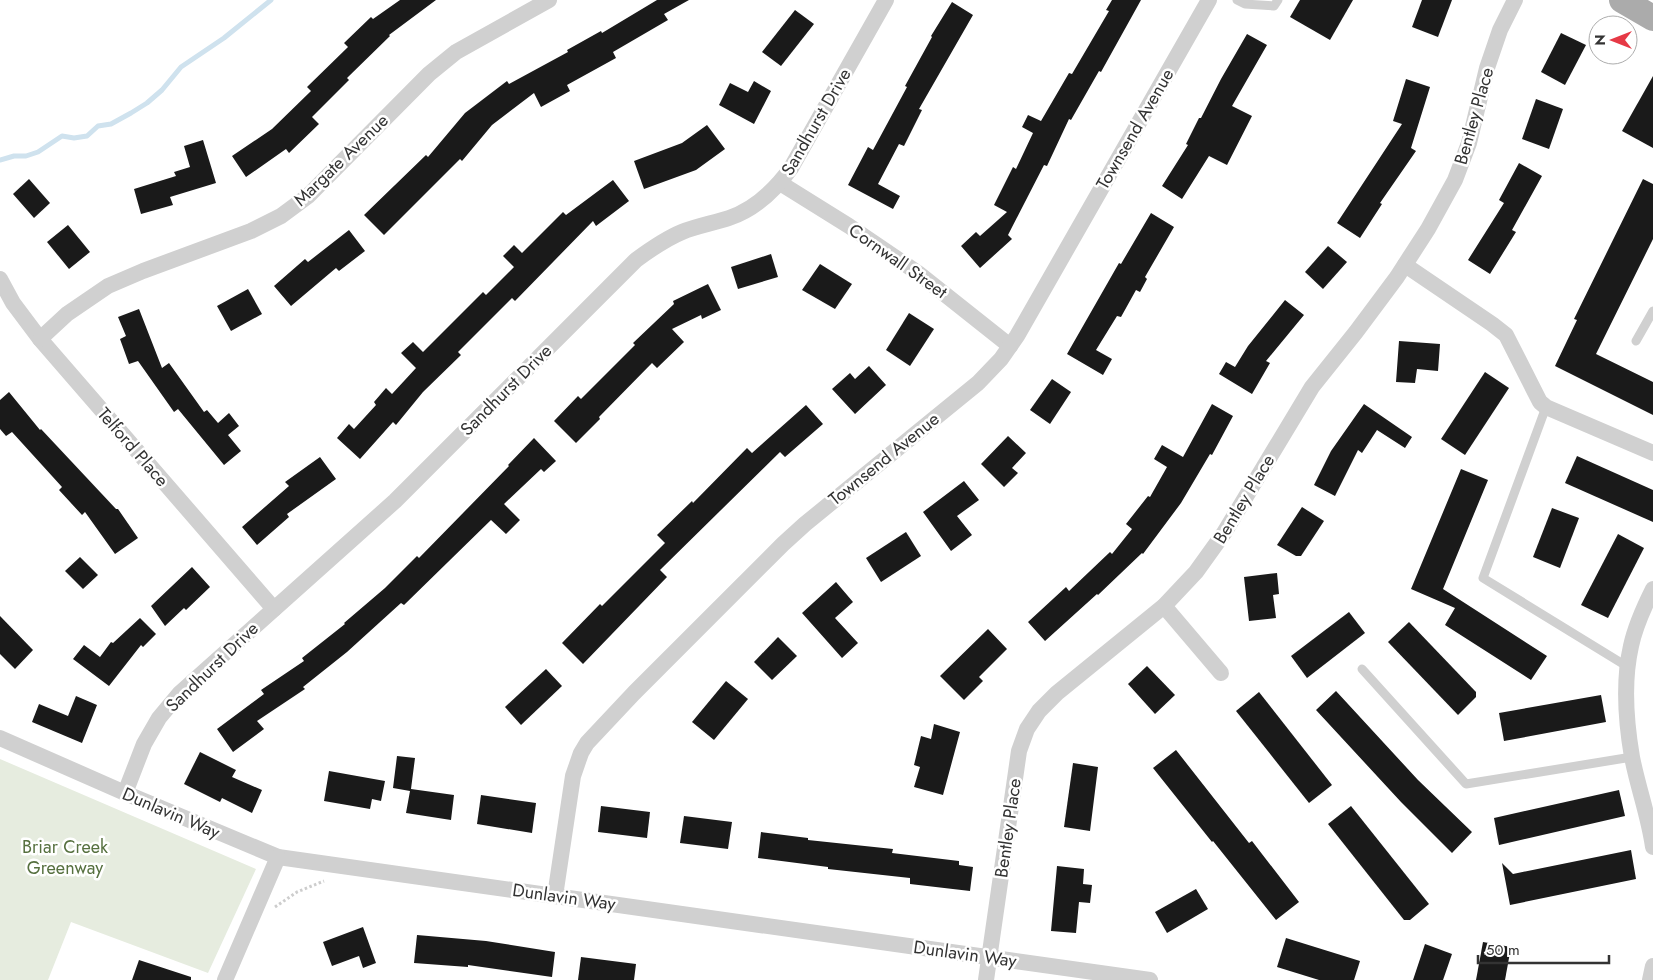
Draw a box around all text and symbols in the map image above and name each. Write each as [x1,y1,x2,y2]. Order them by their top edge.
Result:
north arrow [1588,15,1638,65]
text: N [1590,34,1610,46]
street label: Sandhurst Drive [775,63,857,181]
street label: Townsend Avenue [1090,64,1180,194]
street label: Bentley Place [1448,64,1500,168]
street label: Margate Avenue [288,108,394,212]
street label: Cornwall Street [843,217,953,305]
street label: Sandhurst Drive [454,338,558,442]
street label: Telford Place [91,402,175,492]
street label: Townsend Avenue [823,406,945,512]
street label: Bentley Place [1207,449,1281,549]
street label: Sandhurst Drive [160,616,264,718]
street label: Bentley Place [988,777,1028,879]
street label: Dunlavin Way [118,781,224,845]
park label: Briar Creek Greenway [22,834,108,881]
street label: Dunlavin Way [511,877,617,917]
scale bar [1478,932,1609,964]
street label: Dunlavin Way [912,934,1018,974]
text: 50 m [1486,939,1520,961]

